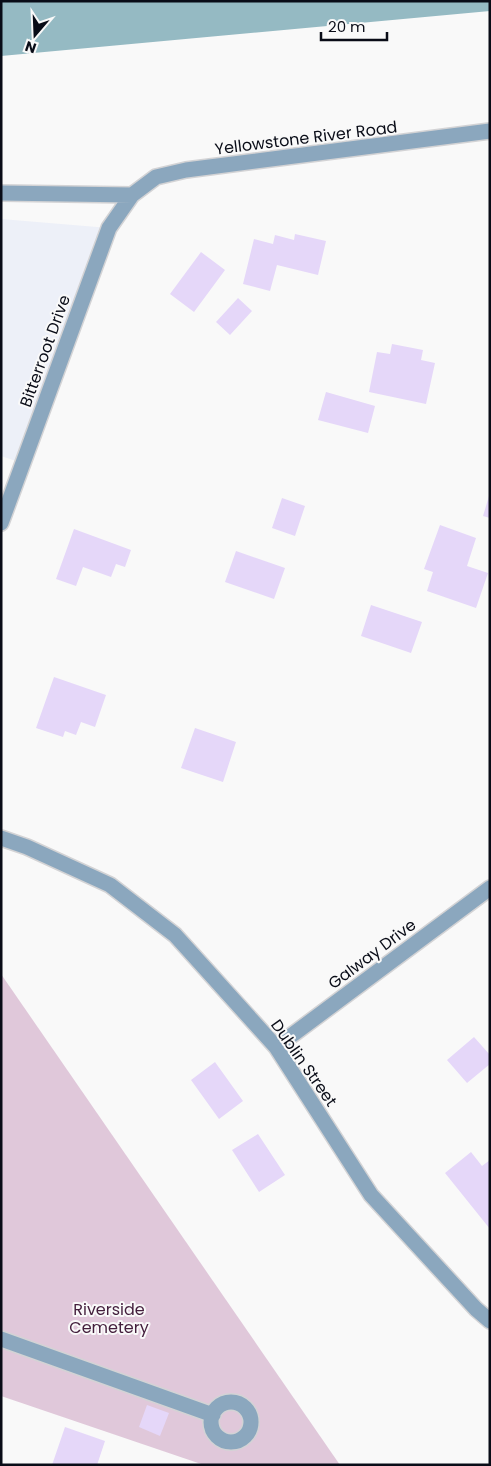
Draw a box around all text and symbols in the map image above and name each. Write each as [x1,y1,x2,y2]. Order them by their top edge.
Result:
north arrow [10,10,60,60]
scale bar [321,10,387,42]
text: 20 m [328,16,366,37]
text: N [23,36,39,58]
street label: Yellowstone River Road [213,115,399,161]
street label: Bitterroot Drive [14,292,76,410]
street label: Galway Drive [323,913,421,995]
street label: Dublin Street [265,1015,343,1111]
park label: Riverside Cemetery [69,1298,149,1339]

